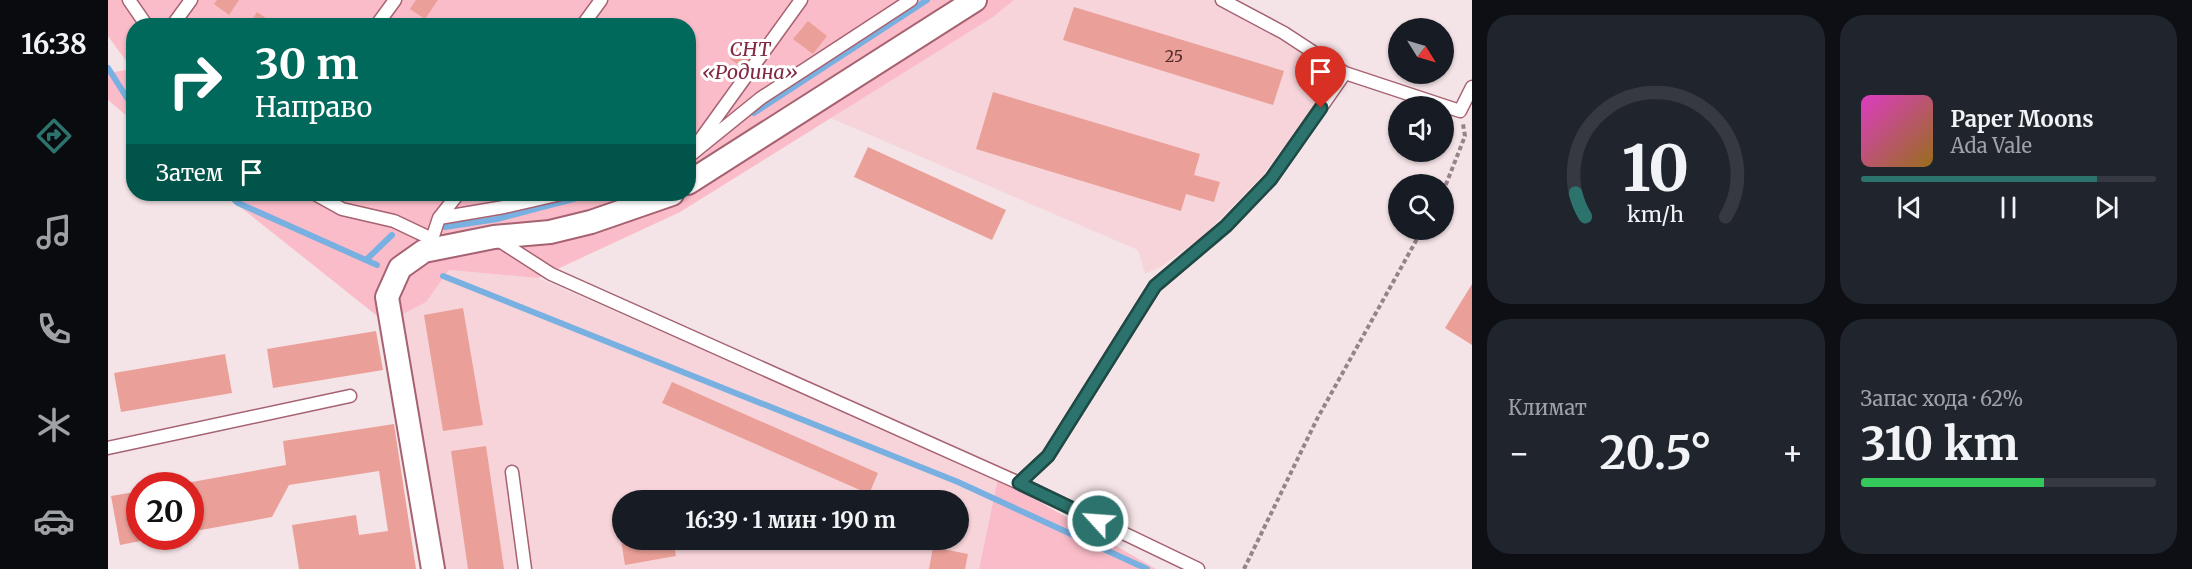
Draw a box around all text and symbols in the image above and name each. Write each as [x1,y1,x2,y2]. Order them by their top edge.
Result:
north arrow [1388,18,1454,84]
map controls [1388,18,1454,240]
text: 16:38 [21,27,87,61]
park label: СНТ «Родина» [702,36,798,84]
text: 30 m [255,38,359,90]
icon: right [156,42,234,120]
house number: 25 [1165,46,1183,66]
pin [1295,46,1346,108]
icon: arrive [1304,55,1337,88]
text: Направо [255,90,372,124]
button: sound [1388,96,1454,162]
text: Paper Moons [1951,105,2094,133]
icon: directions [33,115,75,157]
text: 10 [1622,130,1690,208]
text: Ada Vale [1951,133,2032,158]
icon: arrive [235,156,268,189]
text: Затем [156,159,223,187]
button: search [1388,174,1454,240]
icon: previous [1893,191,1926,224]
icon: pause [1992,191,2025,224]
icon: next [2090,191,2123,224]
text: km/h [1627,201,1684,228]
icon: music [33,211,75,253]
icon: phone [33,308,75,350]
text: Запас хода · 62% [1861,386,2023,411]
text: Климат [1508,395,1587,420]
icon: climate [33,404,75,446]
text: 310 km [1861,416,2018,472]
text: 20.5° [1600,425,1712,481]
text: − [1508,433,1530,474]
text: + [1781,433,1803,474]
speed limit sign: 20 [126,472,204,550]
position arrow [1066,489,1130,553]
icon: car [33,500,75,542]
text: 16:39 · 1 мин · 190 m [685,506,896,534]

